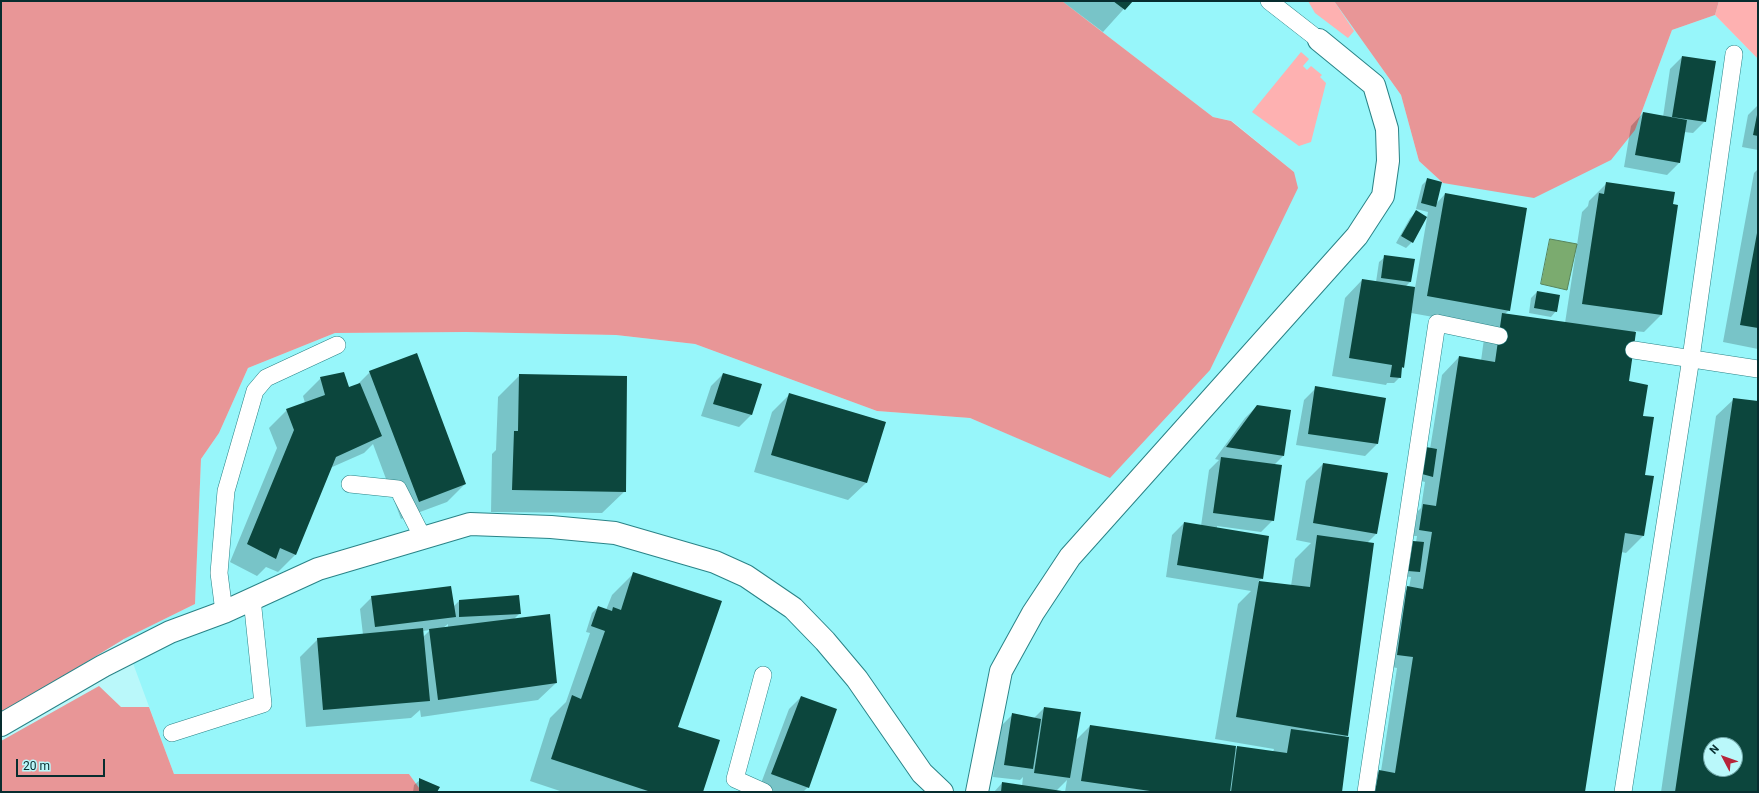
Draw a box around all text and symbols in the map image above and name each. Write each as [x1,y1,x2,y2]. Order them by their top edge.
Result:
north arrow [1703,737,1743,777]
text: N [1707,742,1722,757]
scale bar [18,751,107,777]
text: 20 m [23,759,50,773]

